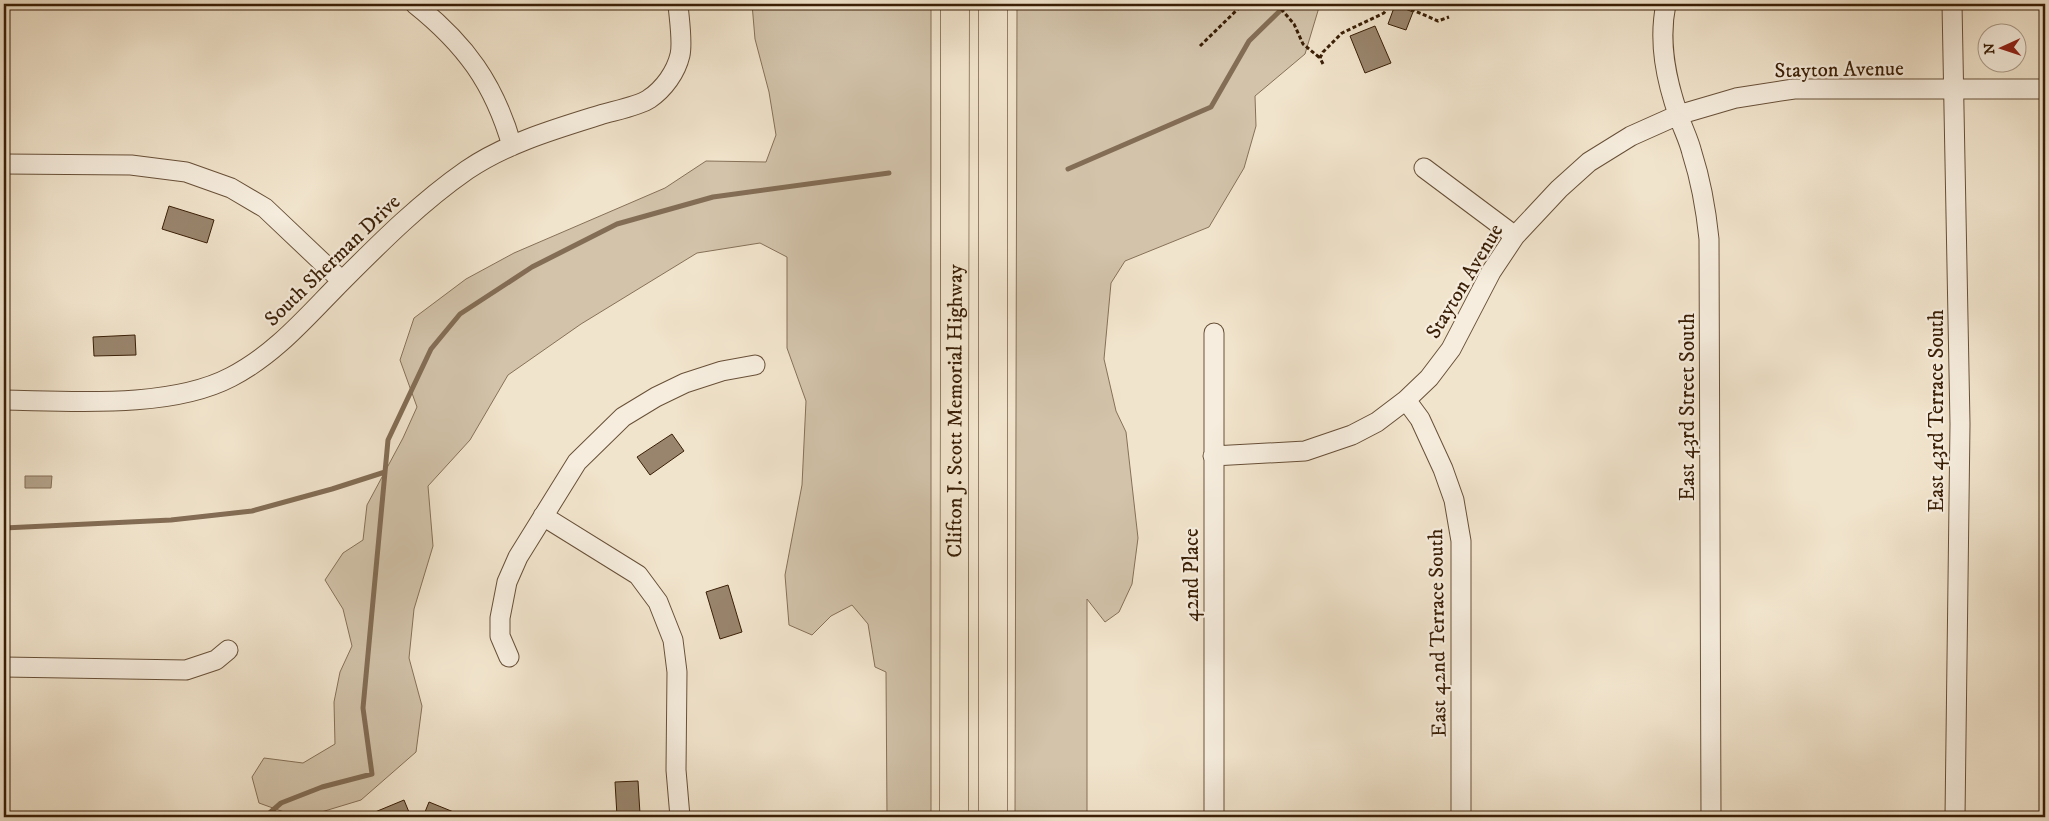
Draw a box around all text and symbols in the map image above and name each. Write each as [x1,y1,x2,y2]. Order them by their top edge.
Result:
north arrow [1976,22,2026,72]
text: N [1981,42,1999,55]
street label: Stayton Avenue [1774,56,1904,84]
street label: South Sherman Drive [259,189,406,332]
street label: Stayton Avenue [1420,219,1509,344]
street label: Clifton J. Scott Memorial Highway [942,263,969,558]
street label: East 43rd Terrace South [1924,309,1950,513]
street label: East 43rd Street South [1675,313,1701,501]
street label: 42nd Place [1179,528,1205,622]
street label: East 42nd Terrace South [1423,528,1453,738]

